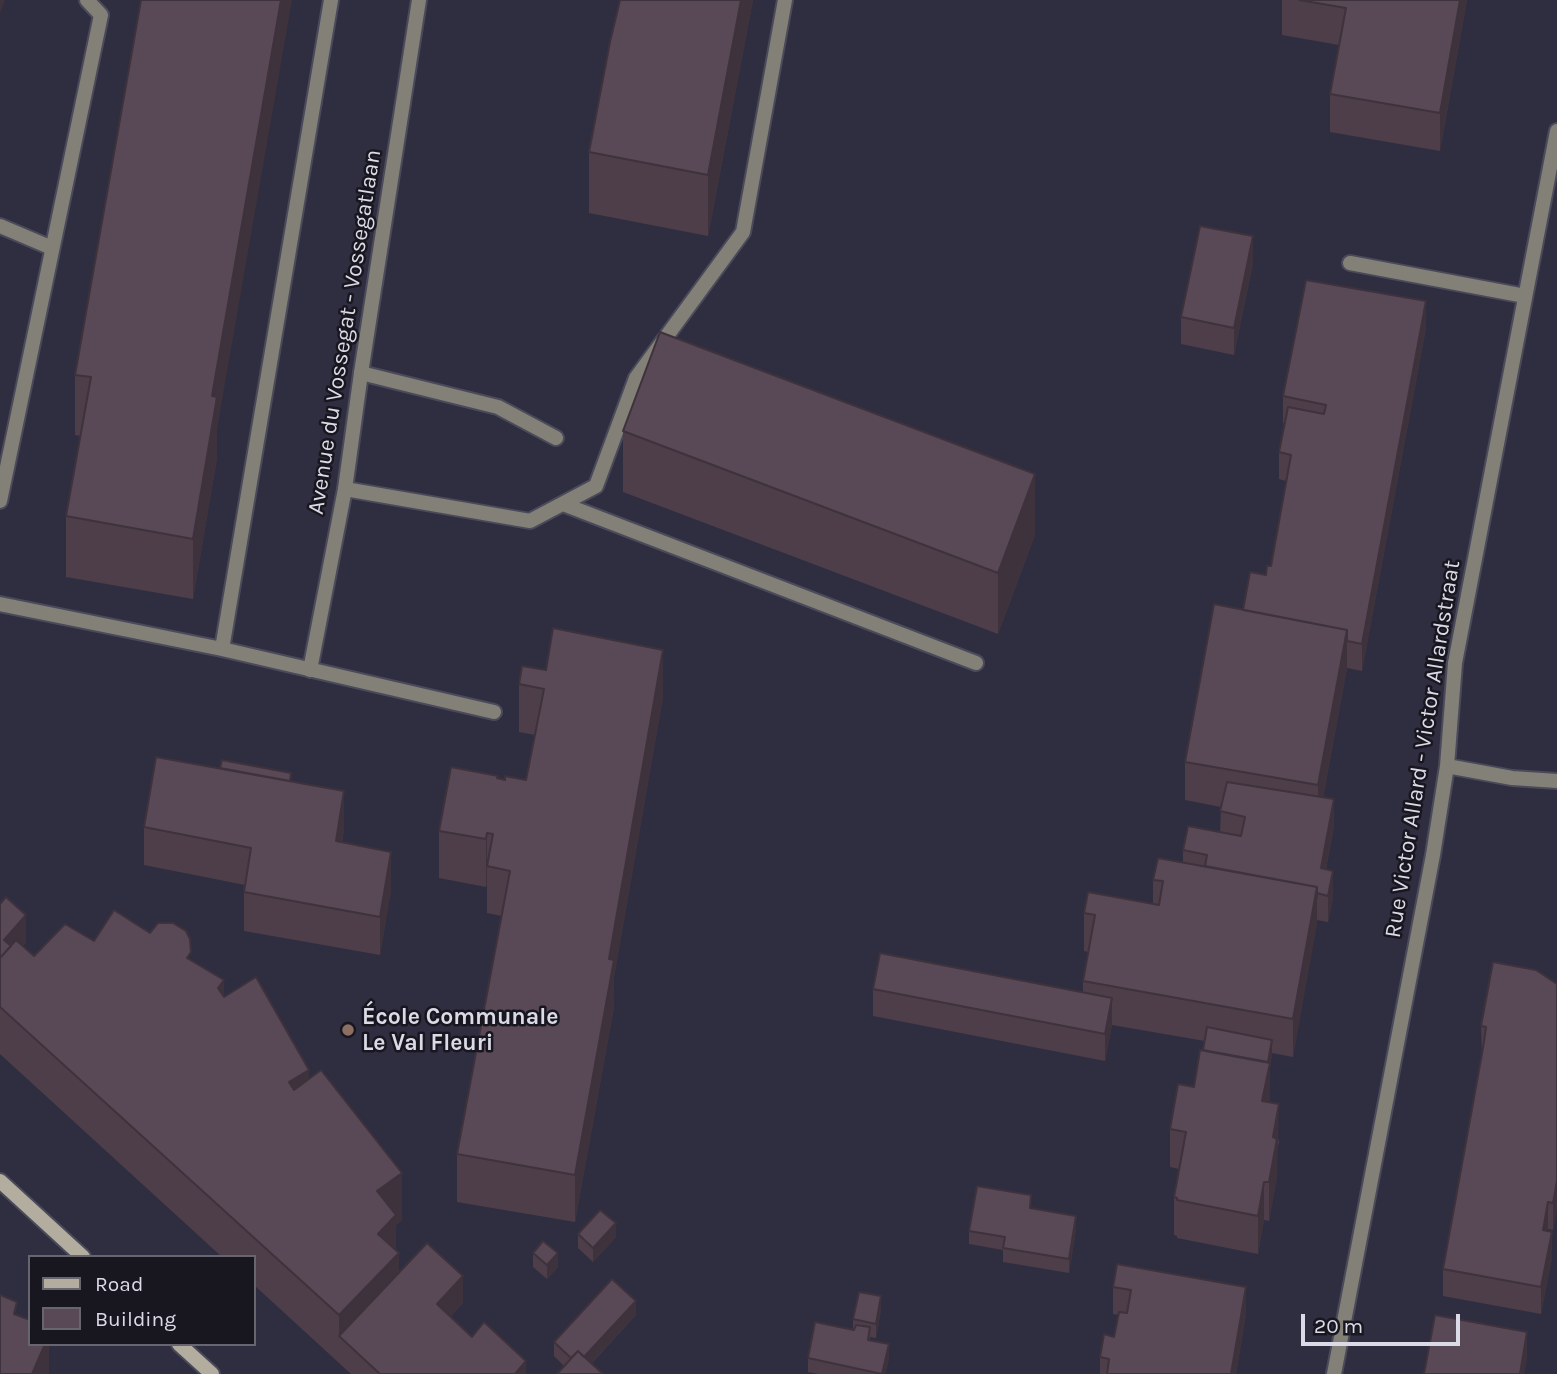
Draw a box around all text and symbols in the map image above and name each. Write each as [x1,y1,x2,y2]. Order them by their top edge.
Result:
street label: Avenue du Vossegat - Vossegatlaan [303,148,387,516]
street label: Rue Victor Allard - Victor Allardstraat [1379,558,1467,940]
place label: École Communale Le Val Fleuri [362,1003,558,1057]
marker: École Communale Le Val Fleuri [340,1022,356,1038]
legend [28,1255,256,1346]
text: Road [95,1272,143,1296]
scale bar [1305,1300,1464,1344]
text: Building [95,1307,176,1331]
text: 20 m [1314,1314,1363,1338]

